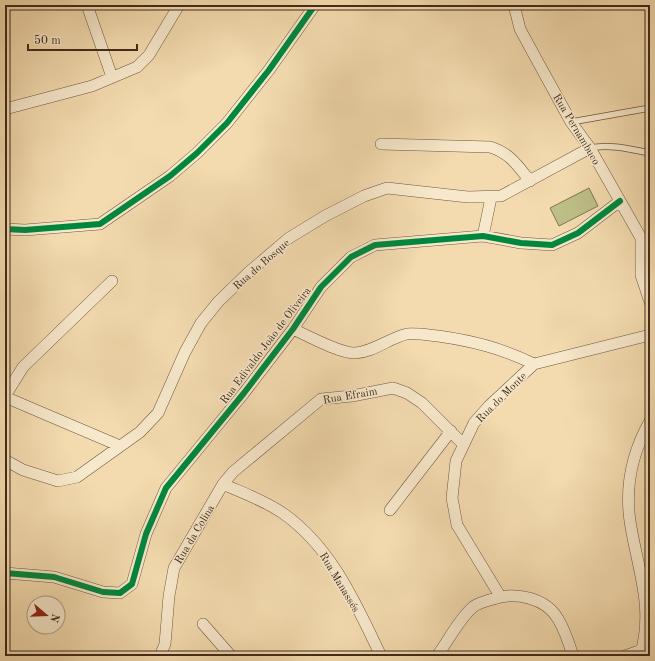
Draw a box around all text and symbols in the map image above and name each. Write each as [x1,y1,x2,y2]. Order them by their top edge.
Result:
scale bar [28,26,137,52]
text: 50 m [34,34,61,47]
street label: Rua Pernambuco [550,92,601,167]
street label: Rua do Bosque [232,238,292,293]
street label: Rua Edivaldo João de Oliveira [219,285,314,406]
street label: Rua do Monte [475,371,529,425]
street label: Rua Efraim [322,386,379,407]
street label: Rua da Colina [173,503,217,566]
street label: Rua Manassés [317,551,361,615]
north arrow [26,595,66,635]
text: N [47,612,61,624]

